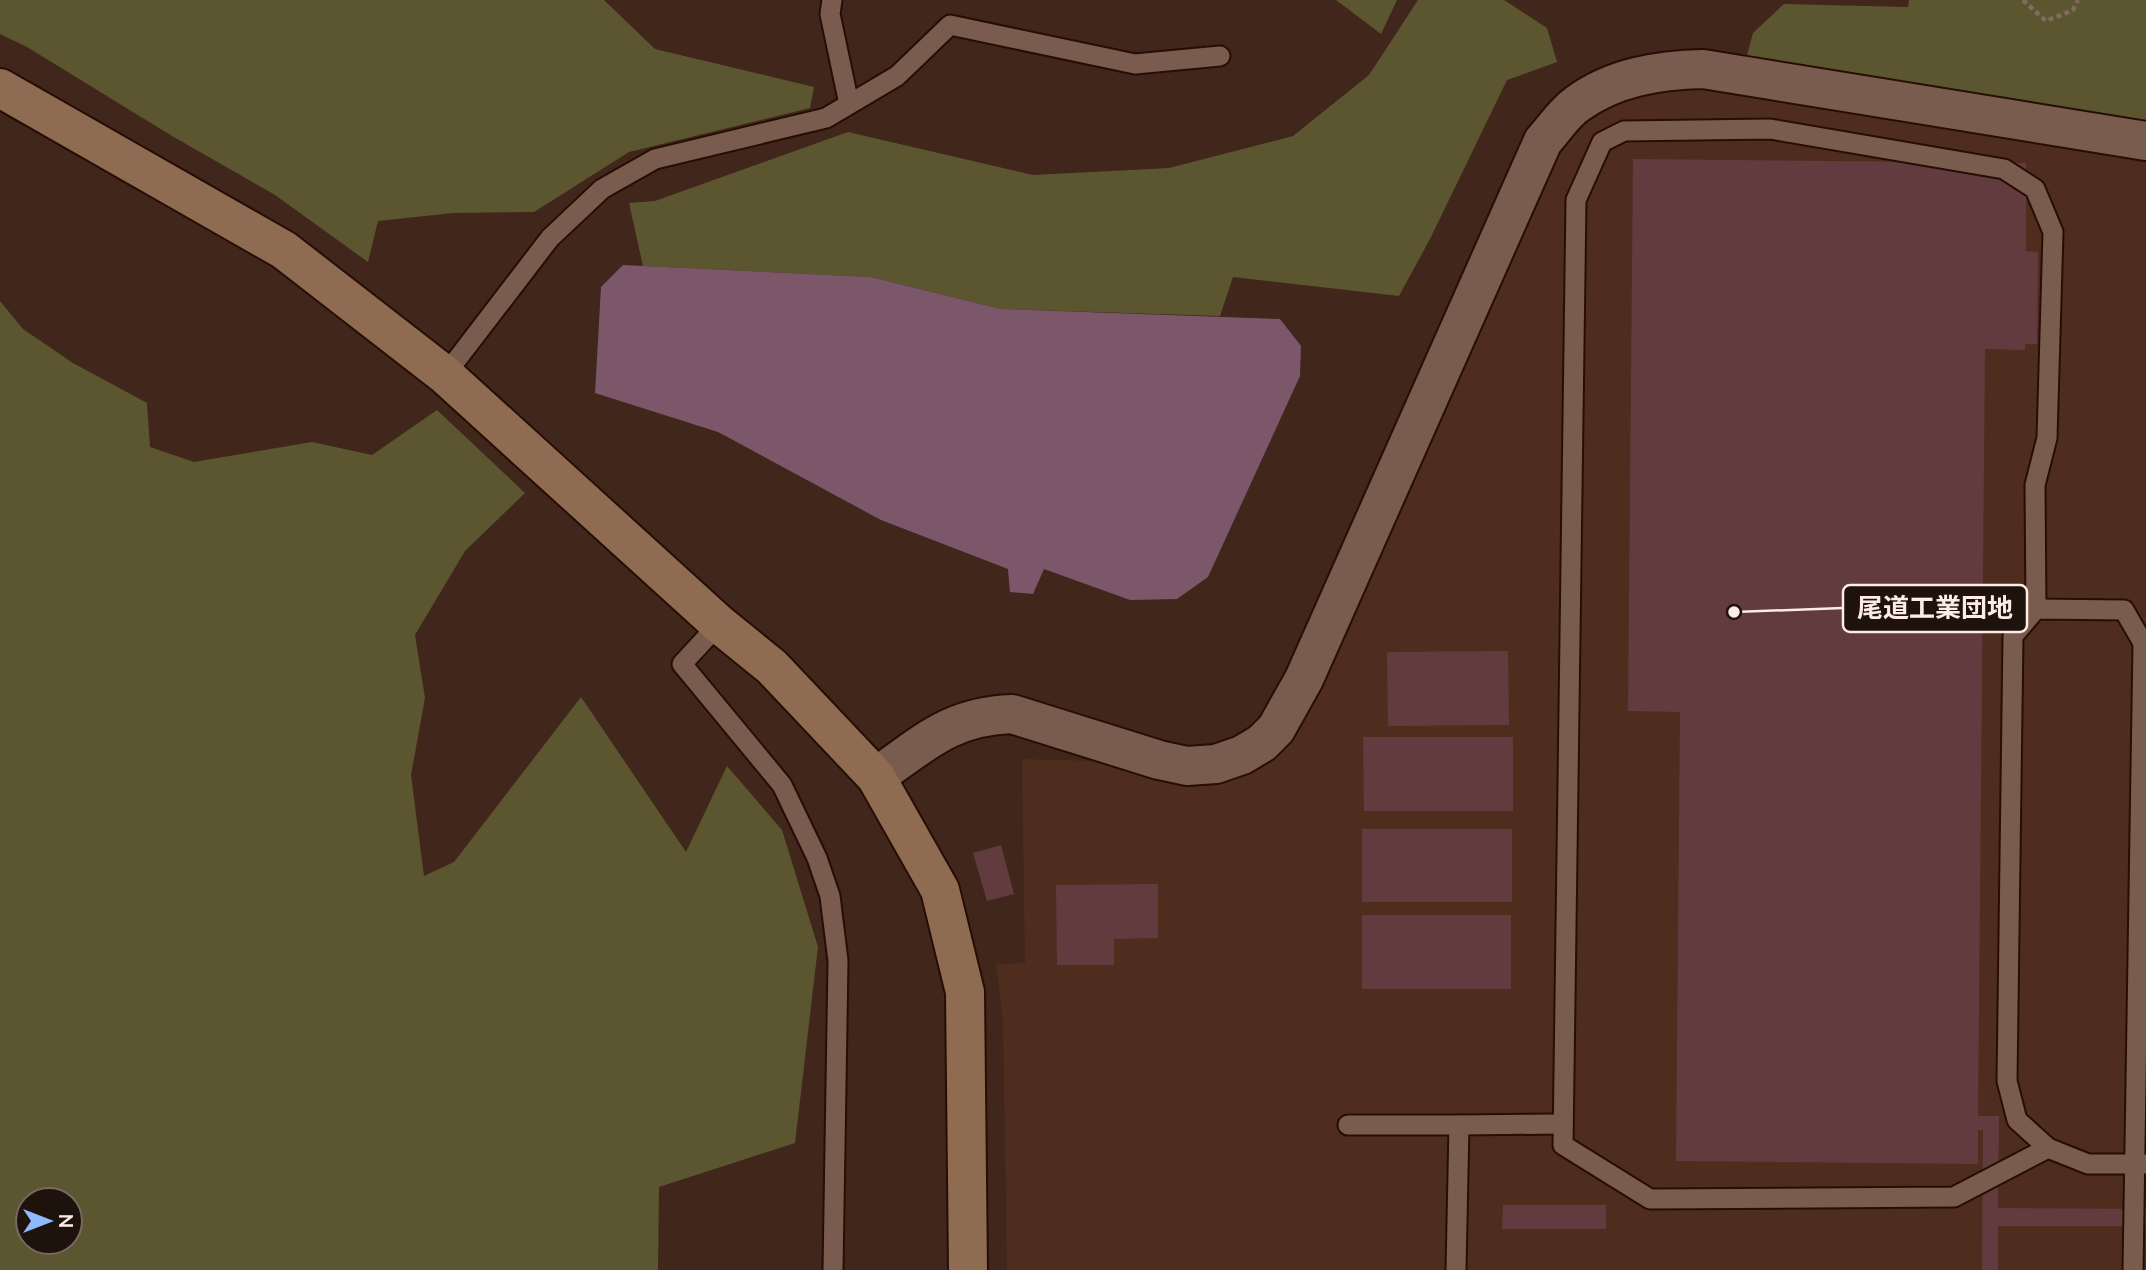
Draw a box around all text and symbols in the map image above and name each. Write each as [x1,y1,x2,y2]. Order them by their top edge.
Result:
callout: 尾道工業団地 [1843,585,2027,632]
text: 尾道工業団地 [1857,591,2013,624]
north arrow [14,1186,84,1256]
text: N [54,1214,78,1228]

